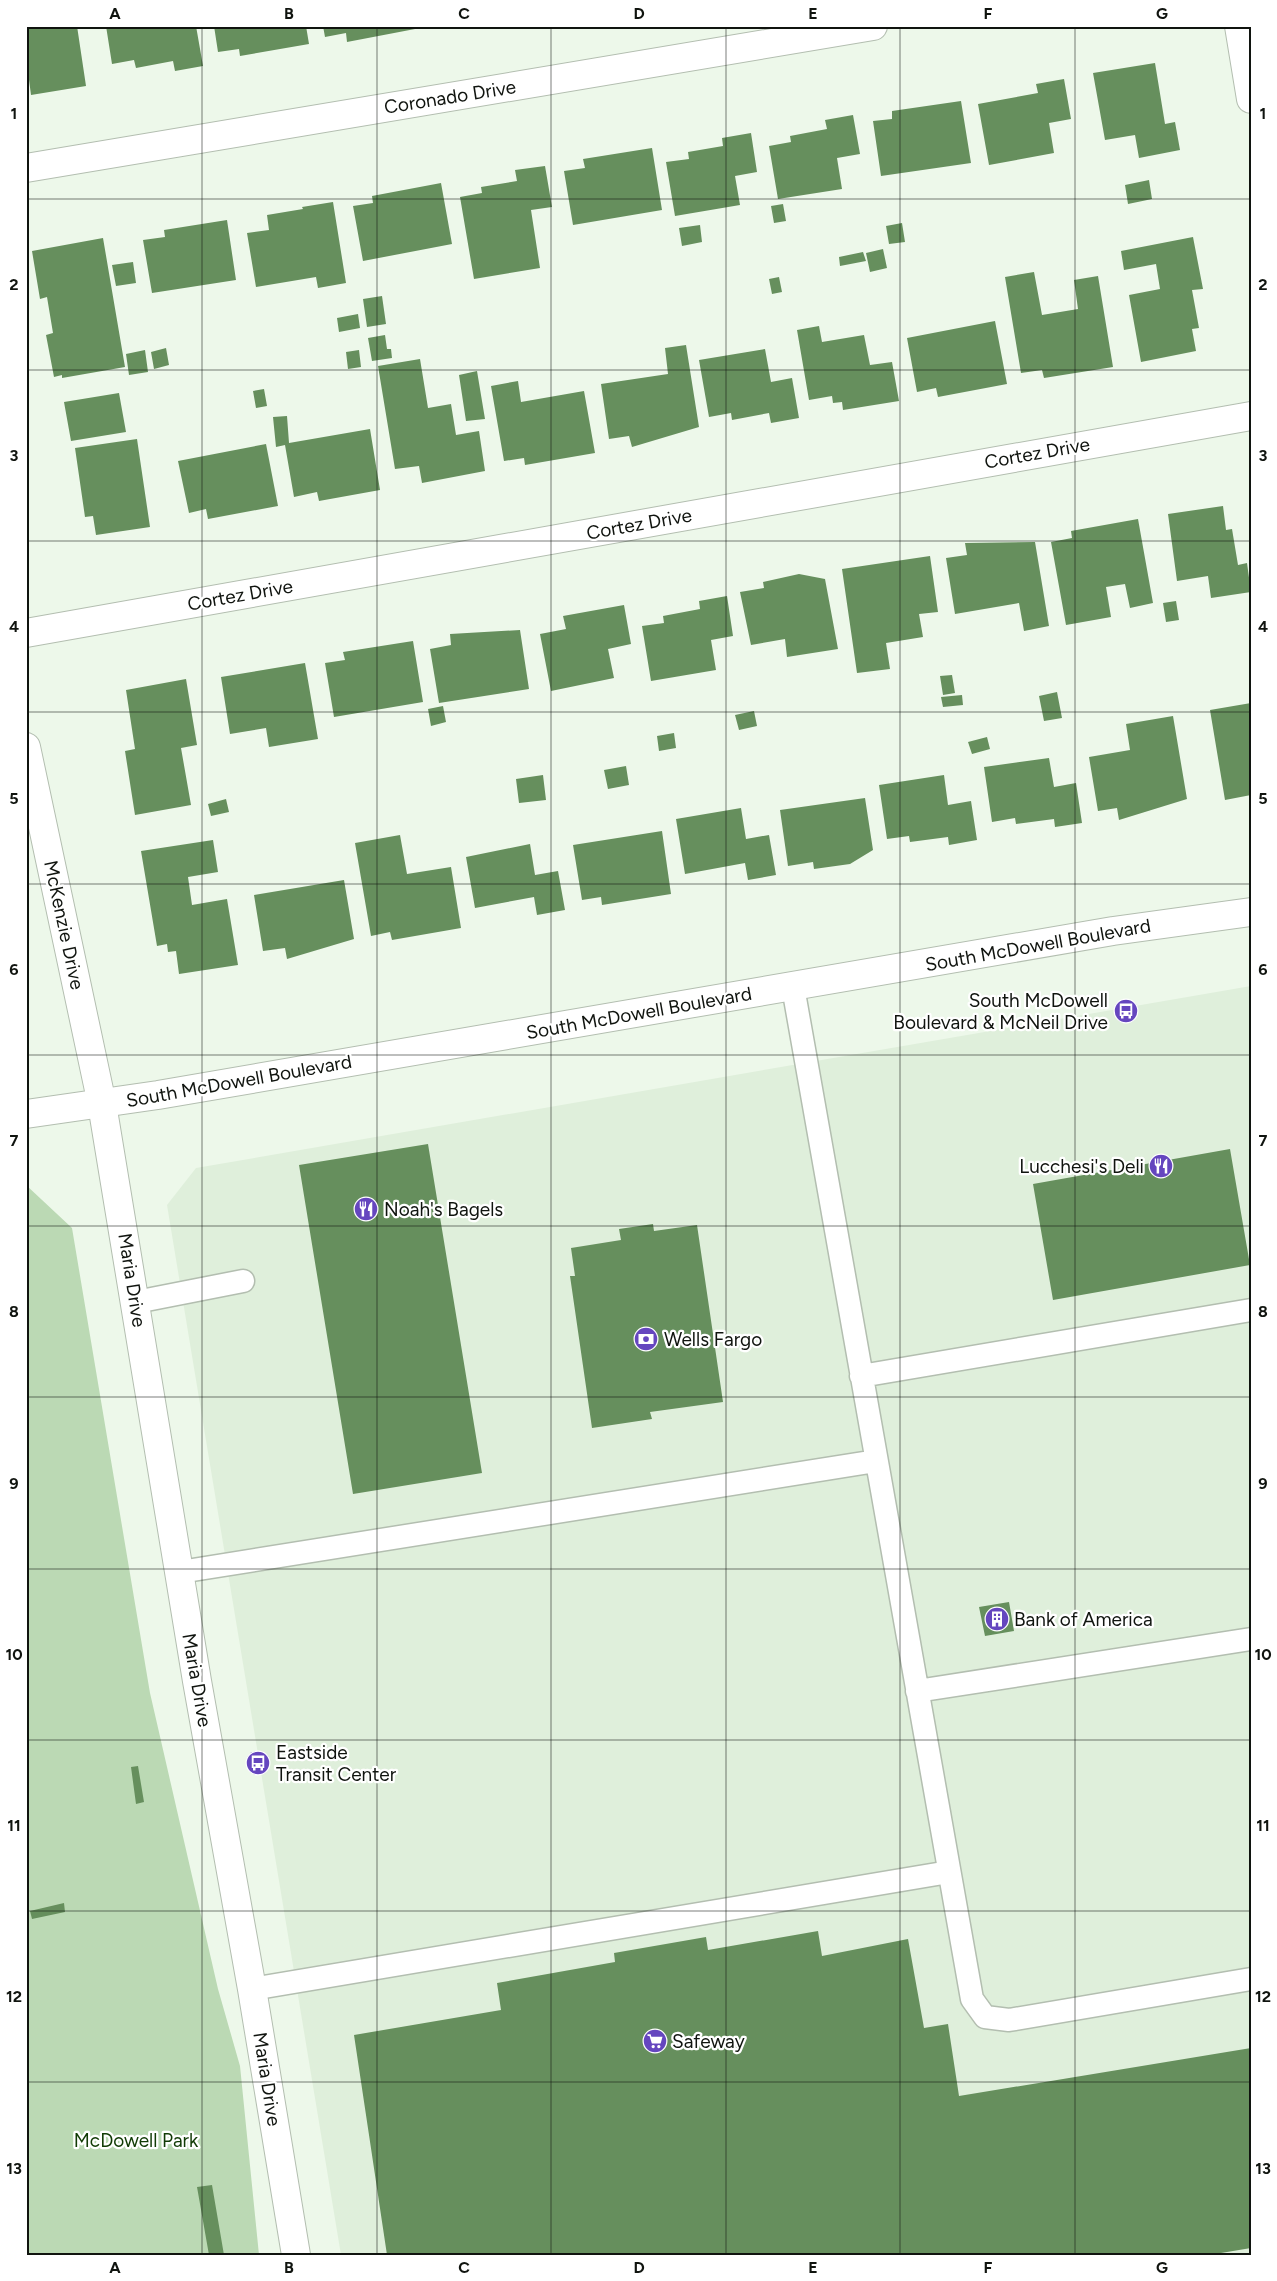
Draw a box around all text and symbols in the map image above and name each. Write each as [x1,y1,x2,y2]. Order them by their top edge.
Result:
text: A [109,4,121,23]
text: B [284,4,294,23]
text: C [458,4,470,23]
text: D [633,4,645,23]
text: E [808,4,818,23]
text: F [984,4,993,23]
text: G [1156,4,1168,23]
street label: Coronado Drive [382,75,518,119]
text: 1 [11,104,17,123]
text: 1 [1260,104,1266,123]
text: 2 [9,275,19,294]
text: 2 [1258,275,1268,294]
street label: Cortez Drive [983,432,1091,474]
text: 3 [10,446,19,465]
text: 3 [1259,446,1268,465]
street label: Cortez Drive [585,503,693,545]
street label: Cortez Drive [186,574,294,616]
text: 4 [9,617,19,636]
text: 4 [1258,617,1268,636]
text: 5 [9,789,19,808]
text: 5 [1258,789,1268,808]
street label: McKenzie Drive [39,858,89,992]
street label: South McDowell Boulevard [923,914,1153,976]
text: 6 [9,960,19,979]
text: 6 [1258,960,1268,979]
street label: South McDowell Boulevard [524,982,754,1044]
place label: South McDowell Boulevard & McNeil Drive [893,989,1108,1034]
bus stop icon: South McDowell Boulevard & McNeil Drive [1113,998,1139,1024]
street label: South McDowell Boulevard [124,1050,354,1112]
text: 7 [10,1131,19,1150]
text: 7 [1259,1131,1268,1150]
restaurant icon: Lucchesi's Deli [1148,1153,1174,1179]
place label: Lucchesi's Deli [1019,1155,1144,1178]
restaurant icon: Noah's Bagels [353,1196,379,1222]
place label: Noah's Bagels [384,1198,503,1221]
street label: Maria Drive [113,1231,151,1329]
text: 8 [9,1302,19,1321]
text: 8 [1258,1302,1268,1321]
bank icon: Wells Fargo [633,1326,659,1352]
place label: Wells Fargo [664,1328,762,1351]
text: 9 [9,1474,19,1493]
text: 9 [1258,1474,1268,1493]
building icon: Bank of America [984,1606,1010,1632]
place label: Bank of America [1014,1608,1153,1631]
street label: Maria Drive [177,1631,217,1729]
text: 10 [5,1645,23,1664]
text: 10 [1254,1645,1272,1664]
place label: Eastside Transit Center [276,1741,397,1786]
bus stop icon: Eastside Transit Center [245,1750,271,1776]
text: 11 [7,1816,21,1835]
text: 11 [1256,1816,1270,1835]
text: 12 [6,1987,22,2006]
text: 12 [1255,1987,1271,2006]
supermarket icon: Safeway [642,2028,668,2054]
street label: Maria Drive [248,2030,286,2128]
place label: Safeway [672,2030,745,2053]
park label: McDowell Park [74,2129,199,2152]
text: 13 [6,2159,22,2178]
text: 13 [1255,2159,1271,2178]
text: A [109,2258,121,2277]
text: B [284,2258,294,2277]
text: C [458,2258,470,2277]
text: D [633,2258,645,2277]
text: E [808,2258,818,2277]
text: F [984,2258,993,2277]
text: G [1156,2258,1168,2277]

